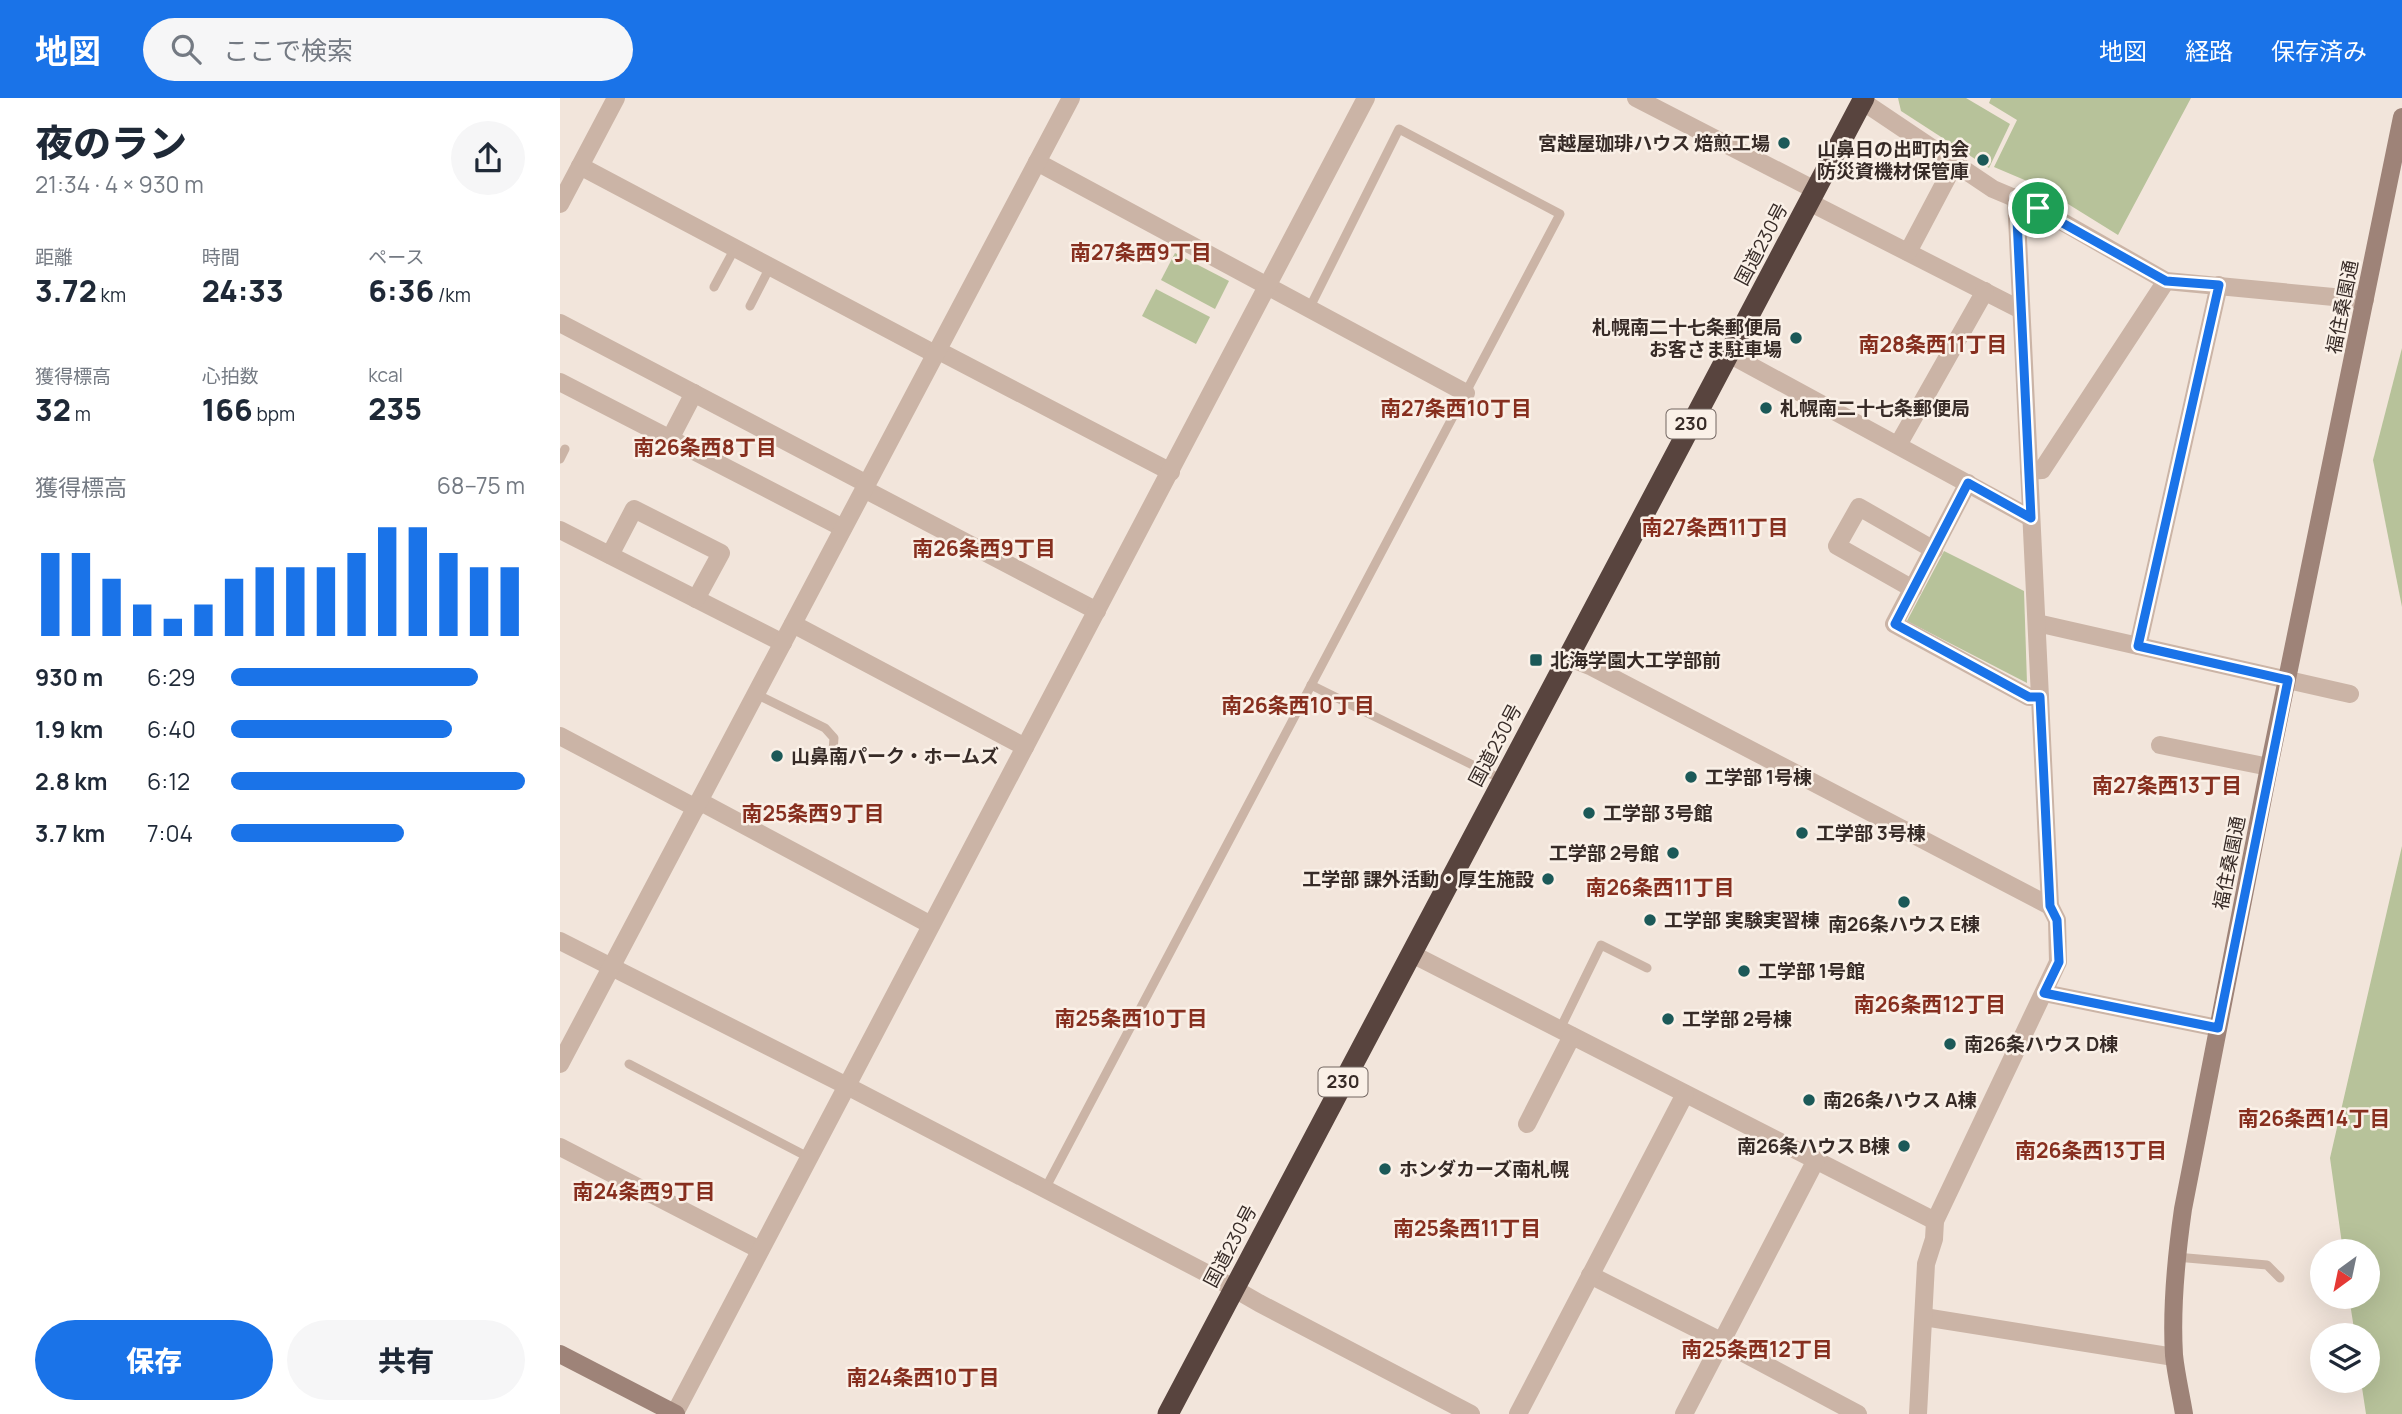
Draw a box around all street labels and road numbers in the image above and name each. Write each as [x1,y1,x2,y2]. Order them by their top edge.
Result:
street label: 国道230号 [1728,198,1794,290]
street label: 福住桑園通 [2320,258,2364,356]
road number: 230 [1666,410,1716,438]
street label: 国道230号 [1462,699,1528,791]
street label: 福住桑園通 [2207,814,2251,912]
road number: 230 [1318,1068,1368,1097]
street label: 国道230号 [1197,1200,1263,1292]

